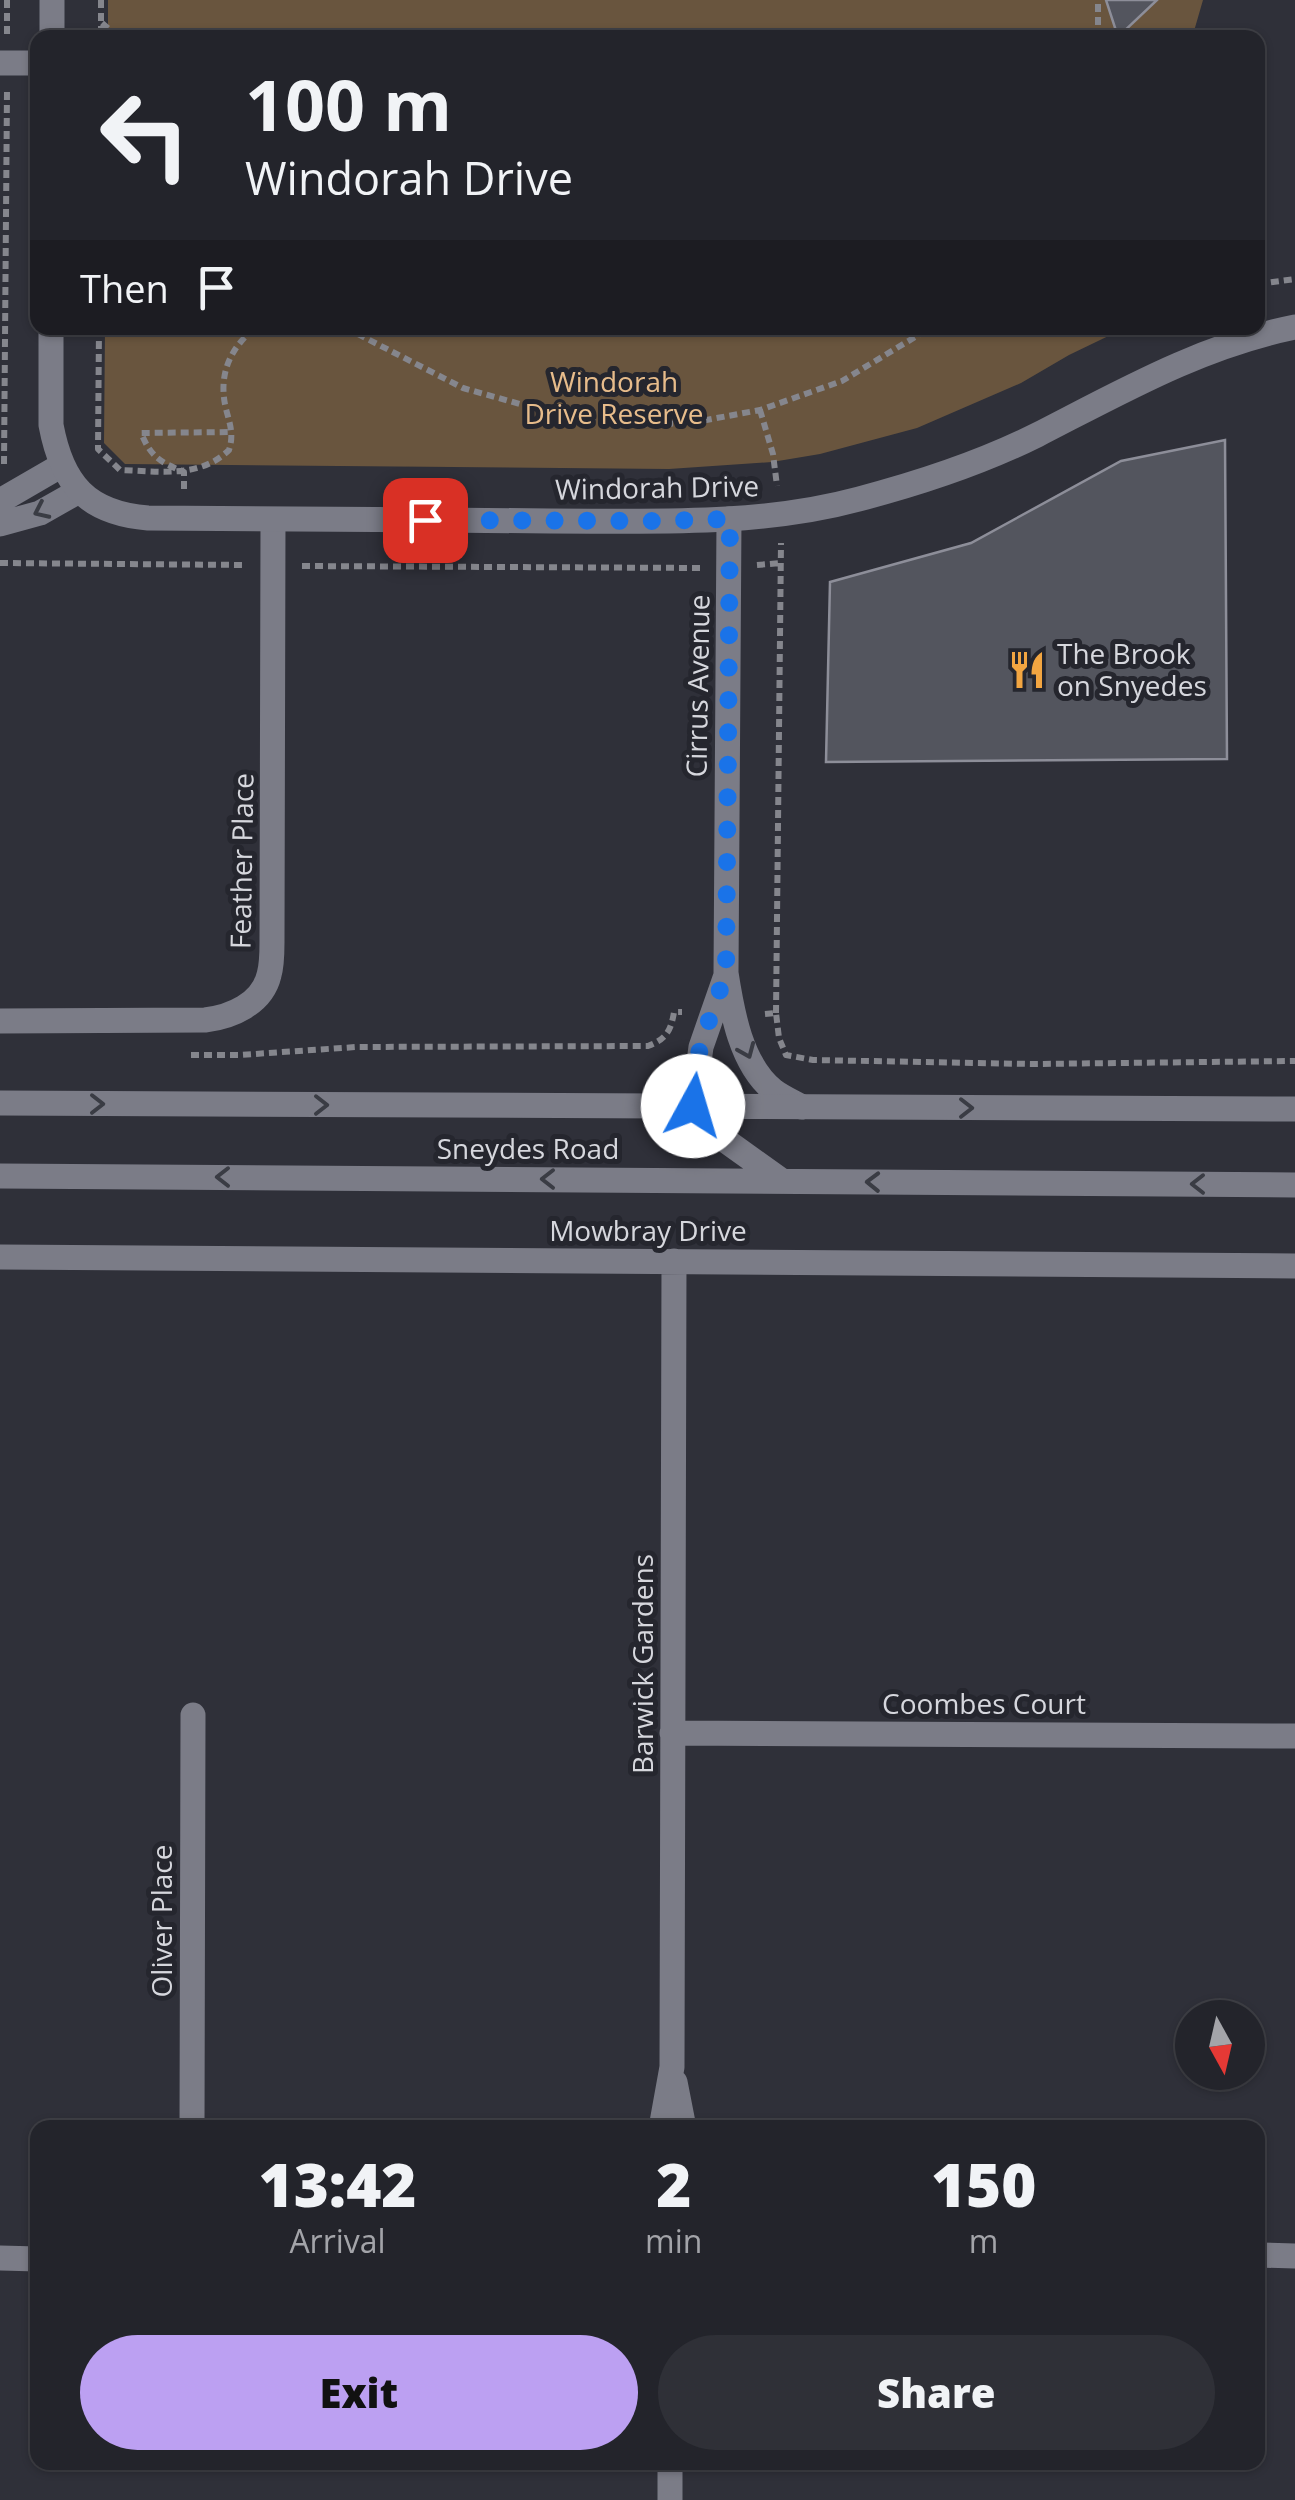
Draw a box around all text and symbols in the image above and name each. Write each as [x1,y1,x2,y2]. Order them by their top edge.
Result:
text: 100 m [245,56,452,152]
icon: left [80,70,210,200]
text: Windorah Drive [245,147,573,208]
icon: arrive [189,260,244,315]
text: Then [80,262,169,314]
park label: Windorah Drive Reserve [524,362,704,432]
street label: Windorah Drive [555,466,759,508]
pin [383,478,468,563]
icon: arrive [398,493,453,548]
one-way arrow [33,499,51,519]
street label: Cirrus Avenue [676,594,718,778]
place label: The Brook on Snyedes [1057,634,1207,704]
restaurant icon: The Brook on Snyedes [1006,649,1048,691]
street label: Feather Place [220,773,262,949]
one-way arrow [736,1041,756,1059]
position arrow [641,1054,745,1158]
one-way arrow [90,1093,106,1115]
one-way arrow [314,1094,329,1116]
one-way arrow [958,1097,974,1118]
street label: Sneydes Road [437,1129,619,1167]
one-way arrow [214,1166,230,1188]
one-way arrow [539,1168,554,1190]
one-way arrow [864,1171,880,1193]
one-way arrow [1189,1173,1204,1195]
street label: Mowbray Drive [549,1211,747,1249]
street label: Barwick Gardens [623,1554,661,1774]
street label: Coombes Court [882,1684,1086,1722]
street label: Oliver Place [142,1845,180,1997]
north arrow [1175,2000,1265,2090]
map controls [1175,2000,1265,2090]
text: 13:42 [259,2143,417,2225]
text: 2 [656,2143,691,2225]
text: 150 [931,2143,1036,2225]
text: Arrival [289,2219,386,2262]
text: min [645,2219,702,2262]
text: m [969,2219,998,2262]
button: Exit [80,2335,638,2450]
button: Share [658,2335,1215,2450]

